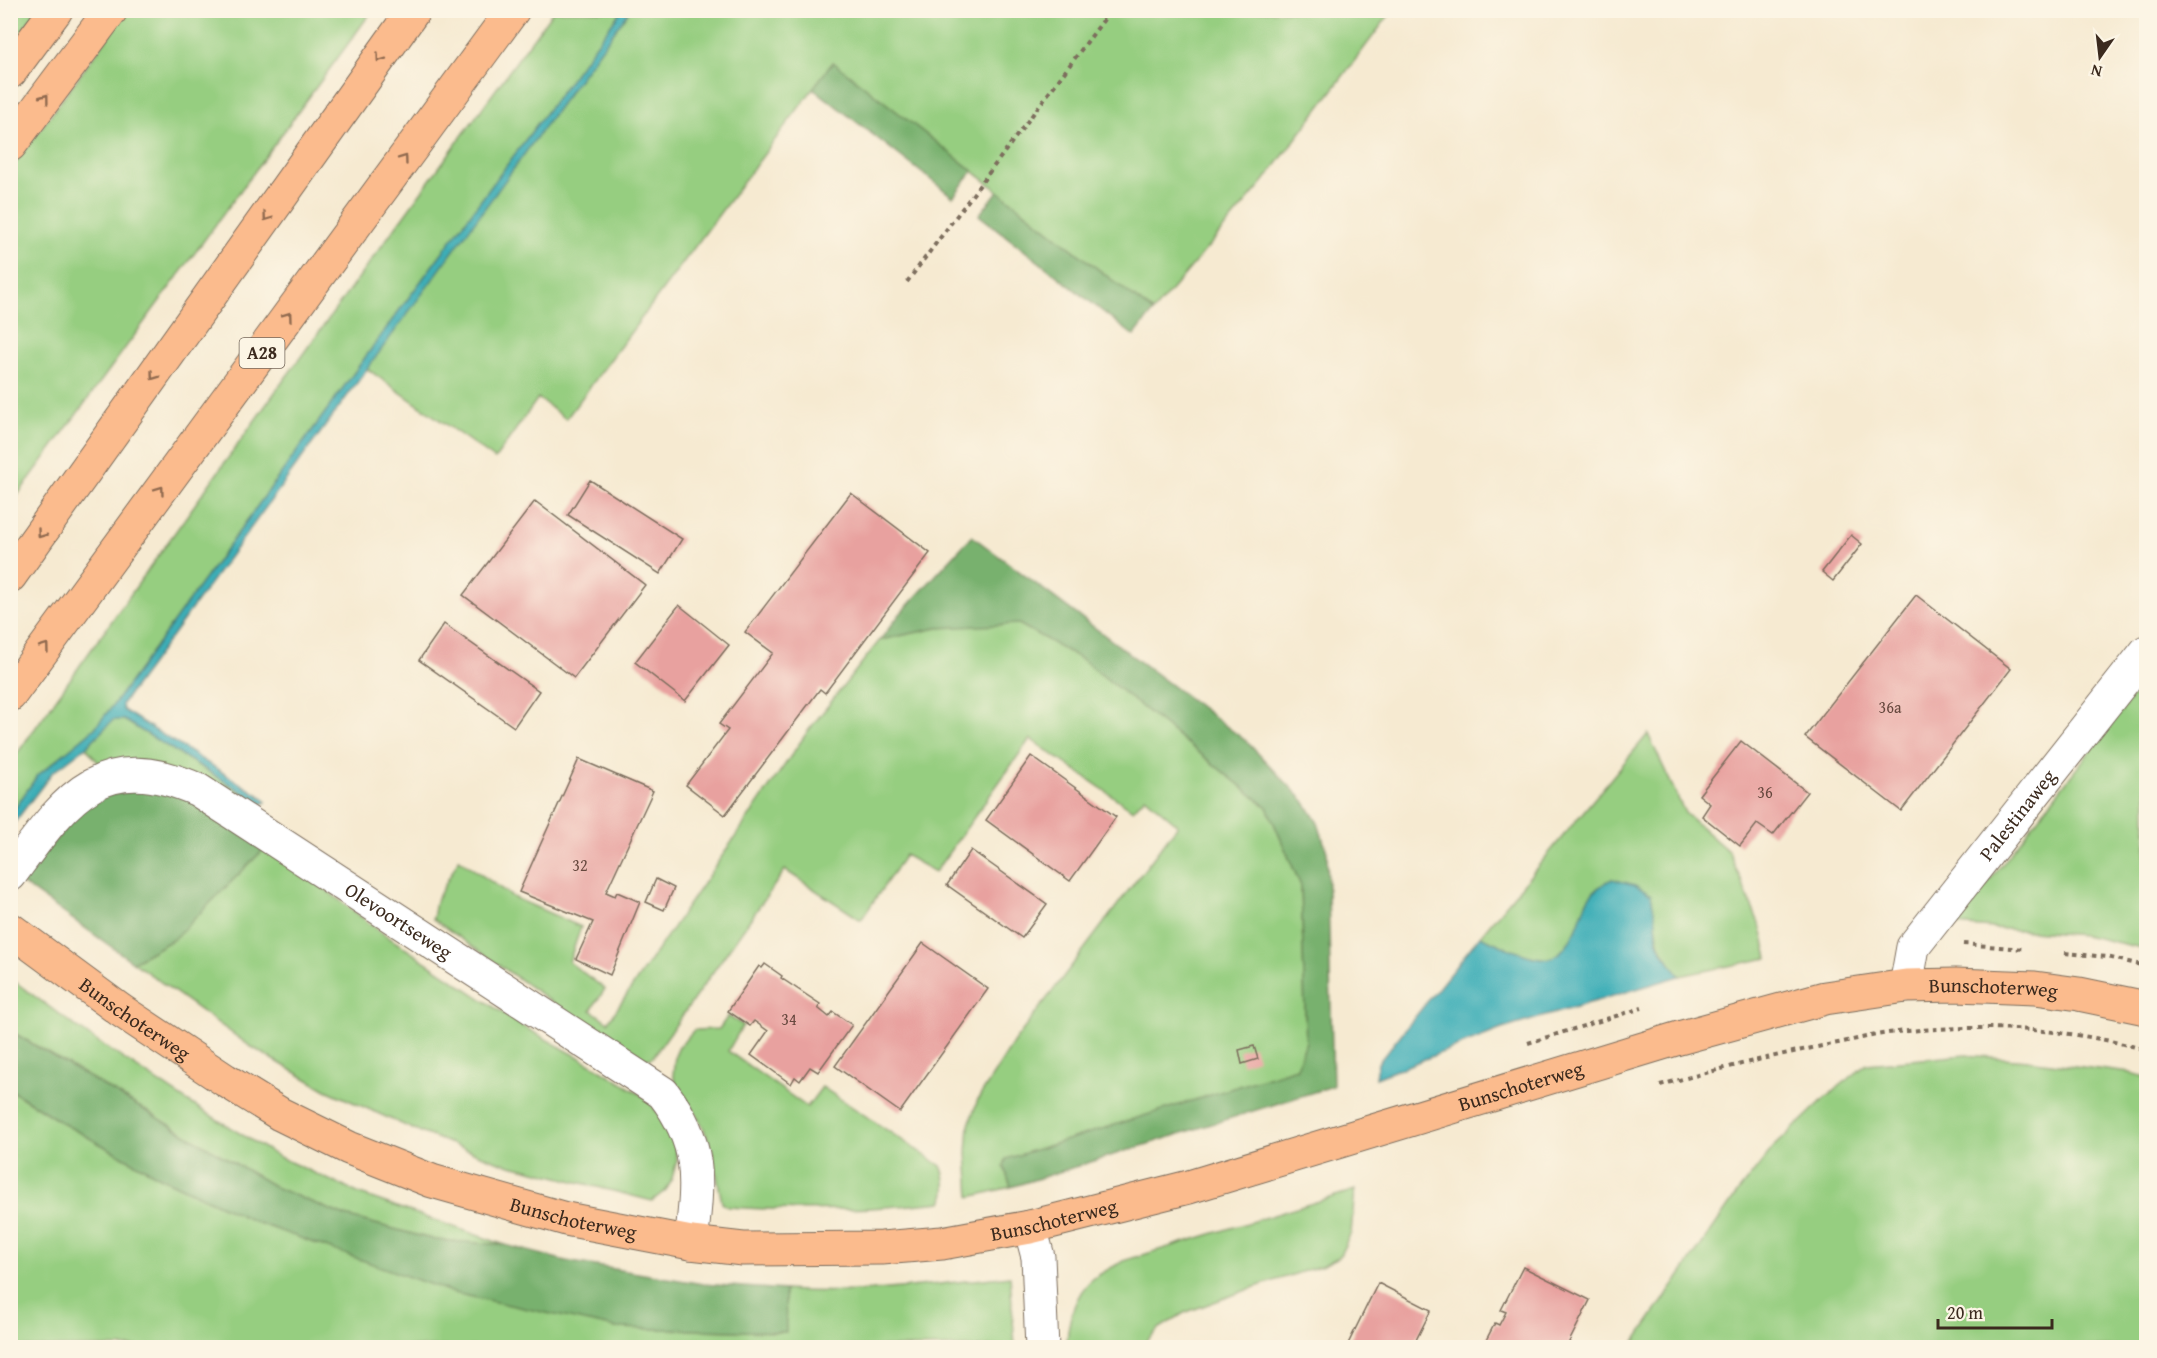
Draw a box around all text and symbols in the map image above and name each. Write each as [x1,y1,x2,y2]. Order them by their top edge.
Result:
north arrow [2070,27,2130,87]
one-way arrow [376,52,387,63]
text: N [2088,59,2104,84]
one-way arrow [38,94,49,105]
one-way arrow [396,154,407,165]
one-way arrow [263,210,274,221]
one-way arrow [281,312,292,323]
road number: A28 [240,338,284,368]
one-way arrow [150,369,161,380]
one-way arrow [153,486,164,497]
one-way arrow [37,528,48,539]
one-way arrow [38,643,49,654]
house number: 36a [1879,695,1902,719]
street label: Palestinaweg [1972,763,2062,866]
house number: 36 [1757,780,1773,804]
house number: 32 [572,853,588,877]
street label: Olevoortseweg [339,875,458,966]
street label: Bunschoterweg [74,970,197,1067]
street label: Bunschoterweg [1928,970,2060,1005]
house number: 34 [781,1007,797,1031]
street label: Bunschoterweg [1455,1053,1587,1118]
street label: Bunschoterweg [507,1189,639,1246]
street label: Bunschoterweg [988,1191,1120,1248]
scale bar [1938,1292,2052,1330]
text: 20 m [1947,1299,1983,1326]

